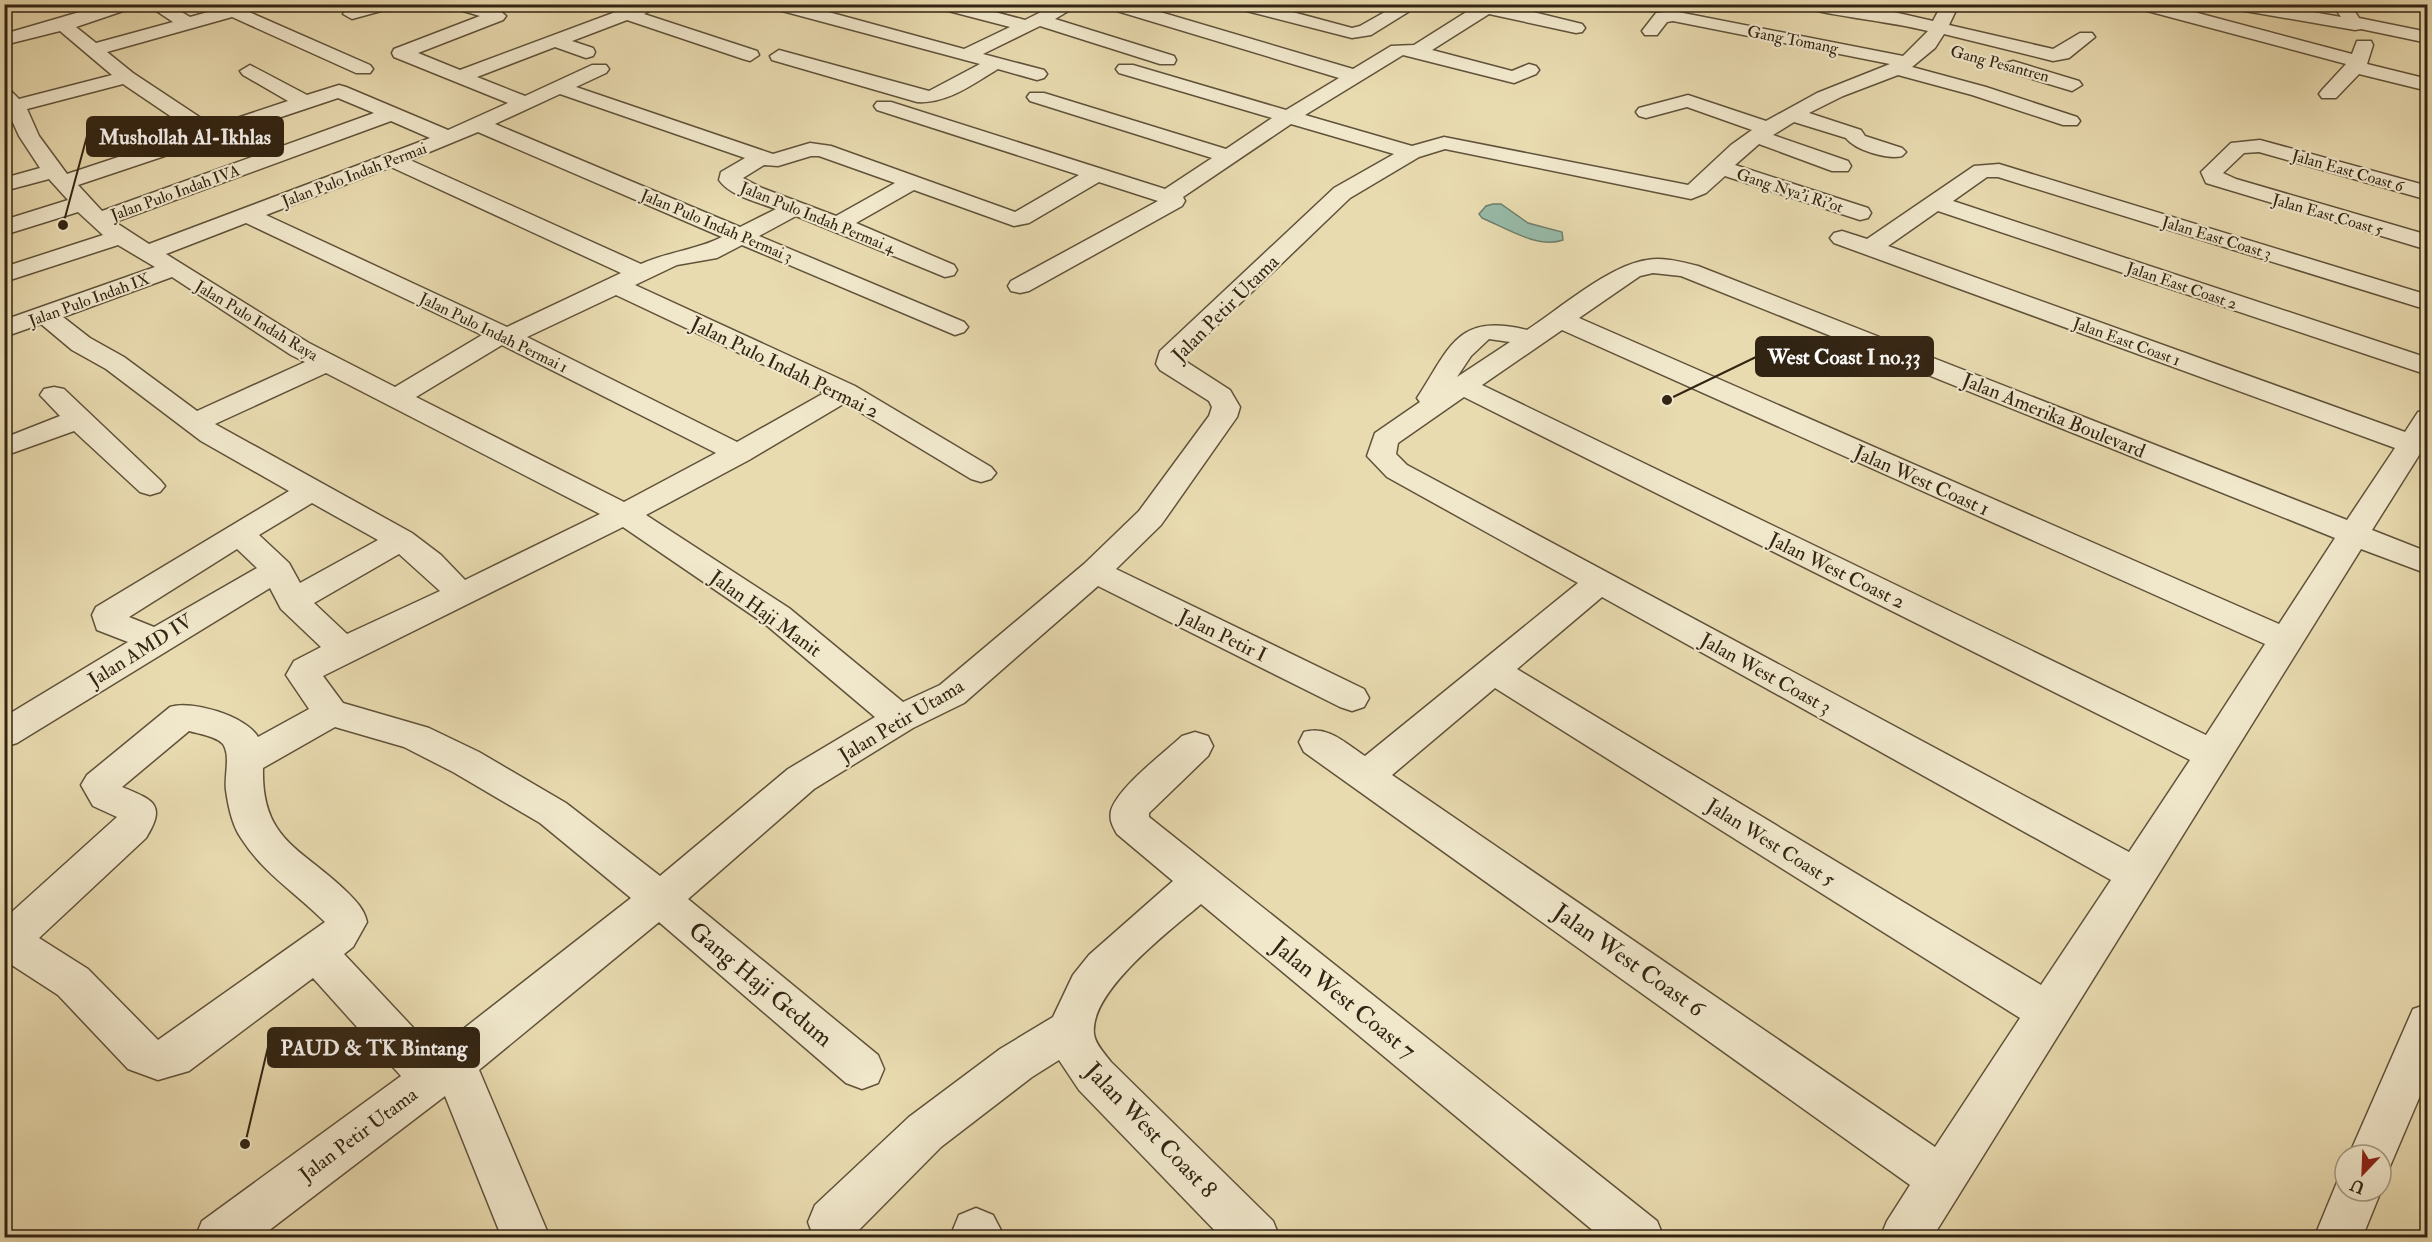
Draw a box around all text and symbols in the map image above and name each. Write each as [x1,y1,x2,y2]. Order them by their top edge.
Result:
street label: Gang Tomang [1746,21,1841,59]
street label: Gang Pesantren [1948,41,2051,87]
callout: Mushollah Al-Ikhlas [87,117,283,156]
text: Mushollah Al-Ikhlas [98,124,271,151]
street label: Jalan Pulo Indah Permai [278,138,430,213]
street label: Jalan East Coast 6 [2288,145,2407,198]
street label: Jalan Pulo Indah IVA [107,160,243,227]
street label: Gang Nya'i Ri'ot [1734,164,1846,218]
street label: Jalan Pulo Indah Permai 4 [736,177,899,260]
street label: Jalan Pulo Indah Permai 3 [636,184,796,268]
street label: Jalan East Coast 5 [2269,189,2385,241]
street label: Jalan East Coast 3 [2158,212,2274,265]
street label: Jalan Petir Utama [1166,249,1285,368]
street label: Jalan East Coast 2 [2123,257,2239,315]
street label: Jalan Pulo Indah IX [25,269,154,332]
street label: Jalan Pulo Indah Raya [190,276,322,367]
street label: Jalan Pulo Indah Permai 1 [415,288,571,378]
street label: Jalan Pulo Indah Permai 2 [686,311,883,424]
street label: Jalan East Coast 1 [2069,313,2183,372]
callout: West Coast I no.33 [1756,337,1933,376]
text: West Coast I no.33 [1766,344,1921,371]
street label: Jalan Amerika Boulevard [1958,367,2149,464]
street label: Jalan West Coast 1 [1849,439,1993,521]
street label: Jalan West Coast 2 [1764,526,1909,614]
street label: Jalan Haji Manit [704,564,827,663]
street label: Jalan Petir I [1174,603,1271,667]
street label: Jalan AMD IV [83,608,198,693]
street label: Jalan West Coast 3 [1695,627,1836,720]
street label: Jalan Petir Utama [833,673,969,768]
street label: Jalan West Coast 5 [1701,792,1840,892]
street label: Jalan West Coast 6 [1546,896,1712,1025]
street label: Gang Haji Gedum [682,915,839,1054]
street label: Jalan West Coast 7 [1264,930,1422,1066]
callout: PAUD & TK Bintang [268,1028,479,1067]
text: PAUD & TK Bintang [281,1035,468,1062]
street label: Jalan West Coast 8 [1077,1055,1223,1205]
street label: Jalan Petir Utama [293,1081,423,1188]
north arrow [2333,1143,2393,1203]
text: U [2347,1174,2368,1198]

